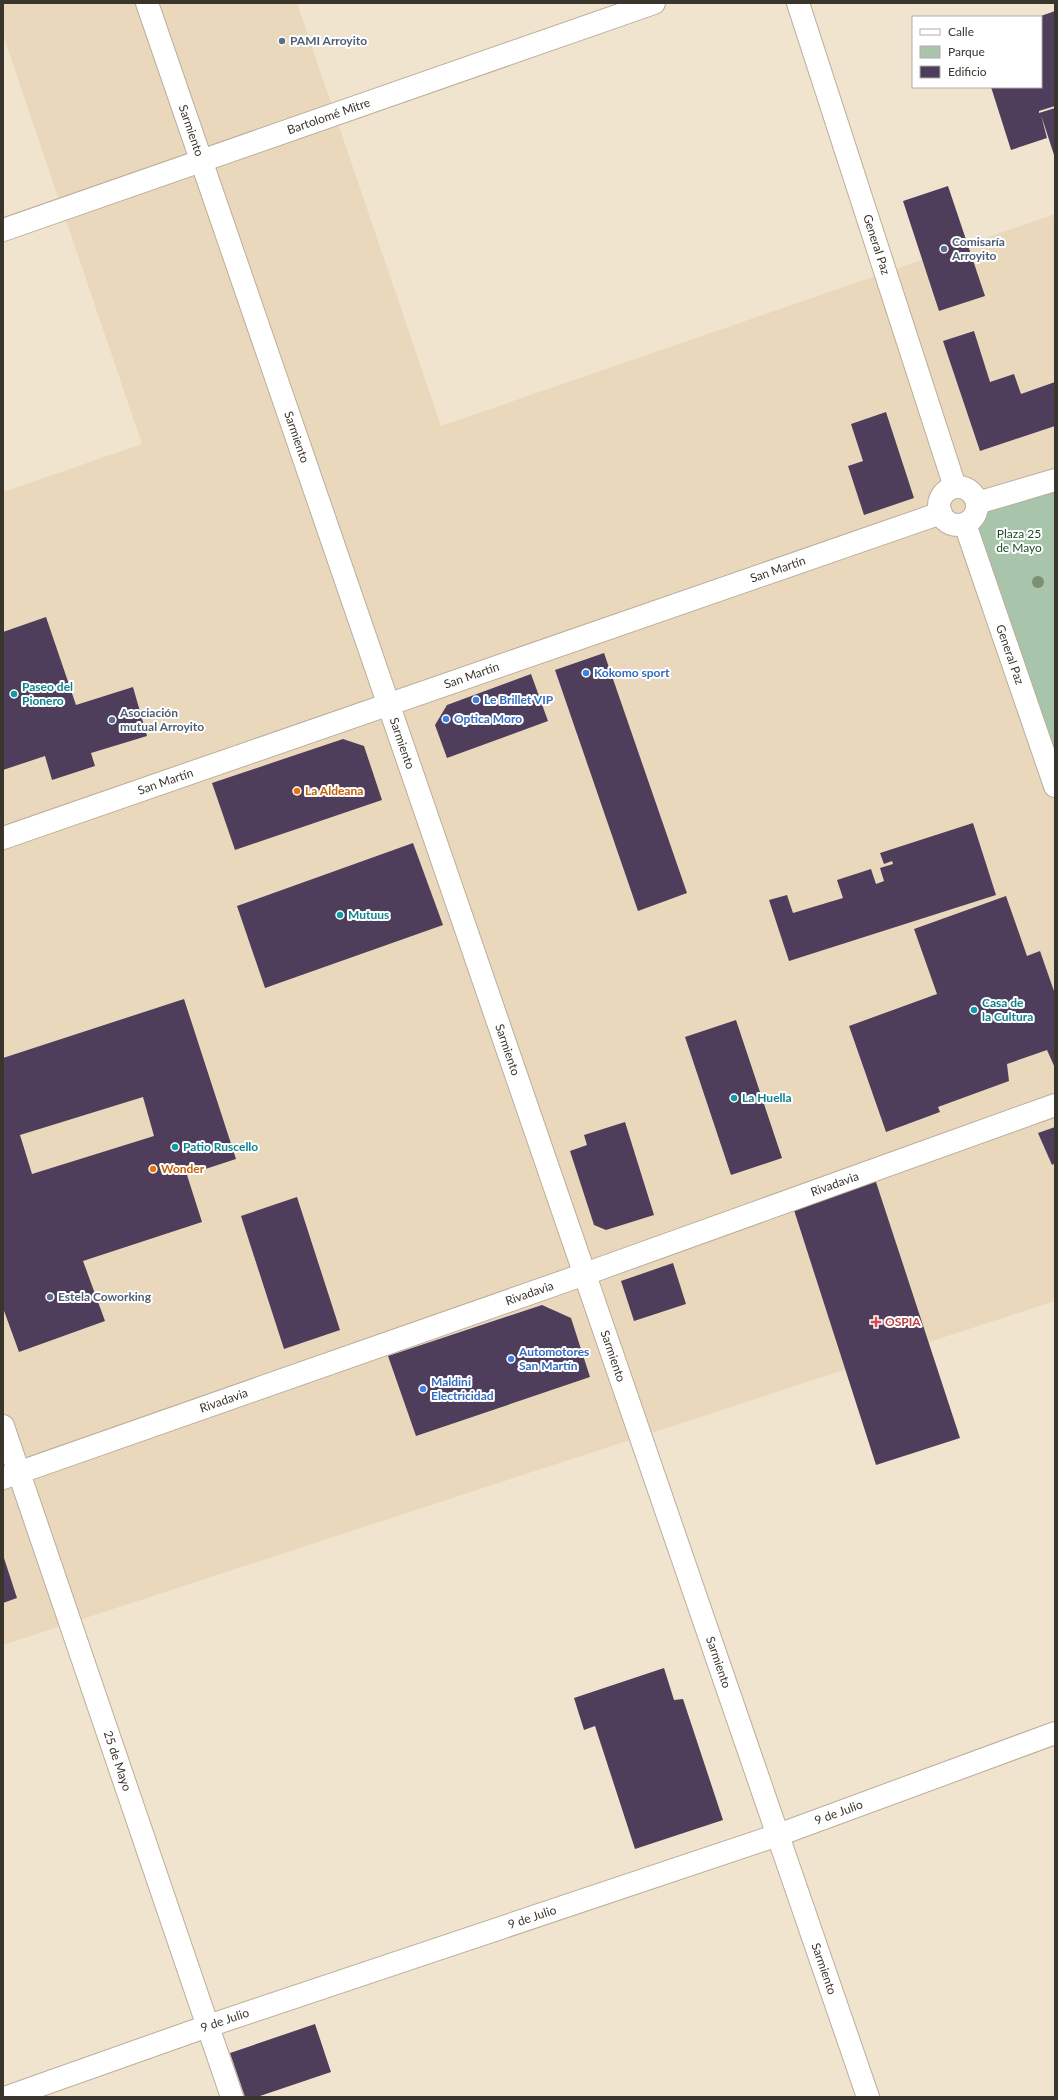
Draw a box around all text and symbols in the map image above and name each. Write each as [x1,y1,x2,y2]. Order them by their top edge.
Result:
legend [912,16,1042,88]
text: Calle [948,24,974,39]
place label: PAMI Arroyito [290,33,367,48]
marker: PAMI Arroyito [277,36,287,46]
text: Parque [948,44,985,59]
text: Edificio [948,64,987,79]
street label: Bartolomé Mitre [285,95,372,137]
street label: Sarmiento [176,103,207,158]
street label: General Paz [860,212,894,277]
place label: Comisaría Arroyito [951,234,1005,263]
marker: Comisaría Arroyito [939,244,949,254]
street label: Sarmiento [281,409,313,465]
park label: Plaza 25 de Mayo [996,526,1042,555]
street label: San Martín [748,553,807,586]
street label: General Paz [993,622,1028,687]
street label: San Martín [442,659,501,692]
place label: Kokomo sport [594,665,670,680]
marker: Kokomo sport [581,668,591,678]
place label: Paseo del Pionero [22,679,73,708]
marker: Paseo del Pionero [9,689,19,699]
place label: Le Brillet VIP [484,692,554,707]
marker: Le Brillet VIP [471,695,481,705]
place label: Asociación mutual Arroyito [119,705,204,734]
place label: Optica Moro [454,711,522,726]
marker: Optica Moro [441,714,451,724]
marker: Asociación mutual Arroyito [107,715,117,725]
street label: Sarmiento [387,715,418,771]
street label: San Martín [136,765,195,798]
place label: La Aldeana [305,783,363,798]
marker: La Aldeana [292,786,302,796]
place label: Mutuus [348,907,389,922]
marker: Mutuus [335,910,345,920]
place label: Casa de la Cultura [982,995,1033,1024]
marker: Casa de la Cultura [969,1005,979,1015]
street label: Sarmiento [492,1022,524,1077]
place label: La Huella [742,1090,792,1105]
marker: La Huella [729,1093,739,1103]
place label: Patio Ruscello [183,1139,258,1154]
marker: Patio Ruscello [170,1142,180,1152]
place label: Wonder [161,1161,205,1176]
marker: Wonder [148,1164,158,1174]
street label: Rivadavia [808,1168,861,1199]
street label: Rivadavia [503,1278,556,1308]
place label: Estela Coworking [58,1289,152,1304]
marker: Estela Coworking [45,1292,55,1302]
place label: OSPIA [885,1314,921,1329]
marker: OSPIA [870,1316,882,1328]
street label: Sarmiento [598,1328,629,1384]
place label: Automotores San Martín [518,1344,589,1373]
marker: Automotores San Martín [506,1354,516,1364]
place label: Maldini Electricidad [431,1374,494,1403]
marker: Maldini Electricidad [418,1384,428,1394]
street label: Rivadavia [198,1385,250,1415]
street label: Sarmiento [703,1634,735,1690]
street label: 25 de Mayo [101,1729,135,1793]
street label: 9 de Julio [812,1796,865,1828]
street label: 9 de Julio [506,1902,558,1932]
street label: Sarmiento [808,1941,840,1997]
street label: 9 de Julio [199,2005,251,2035]

